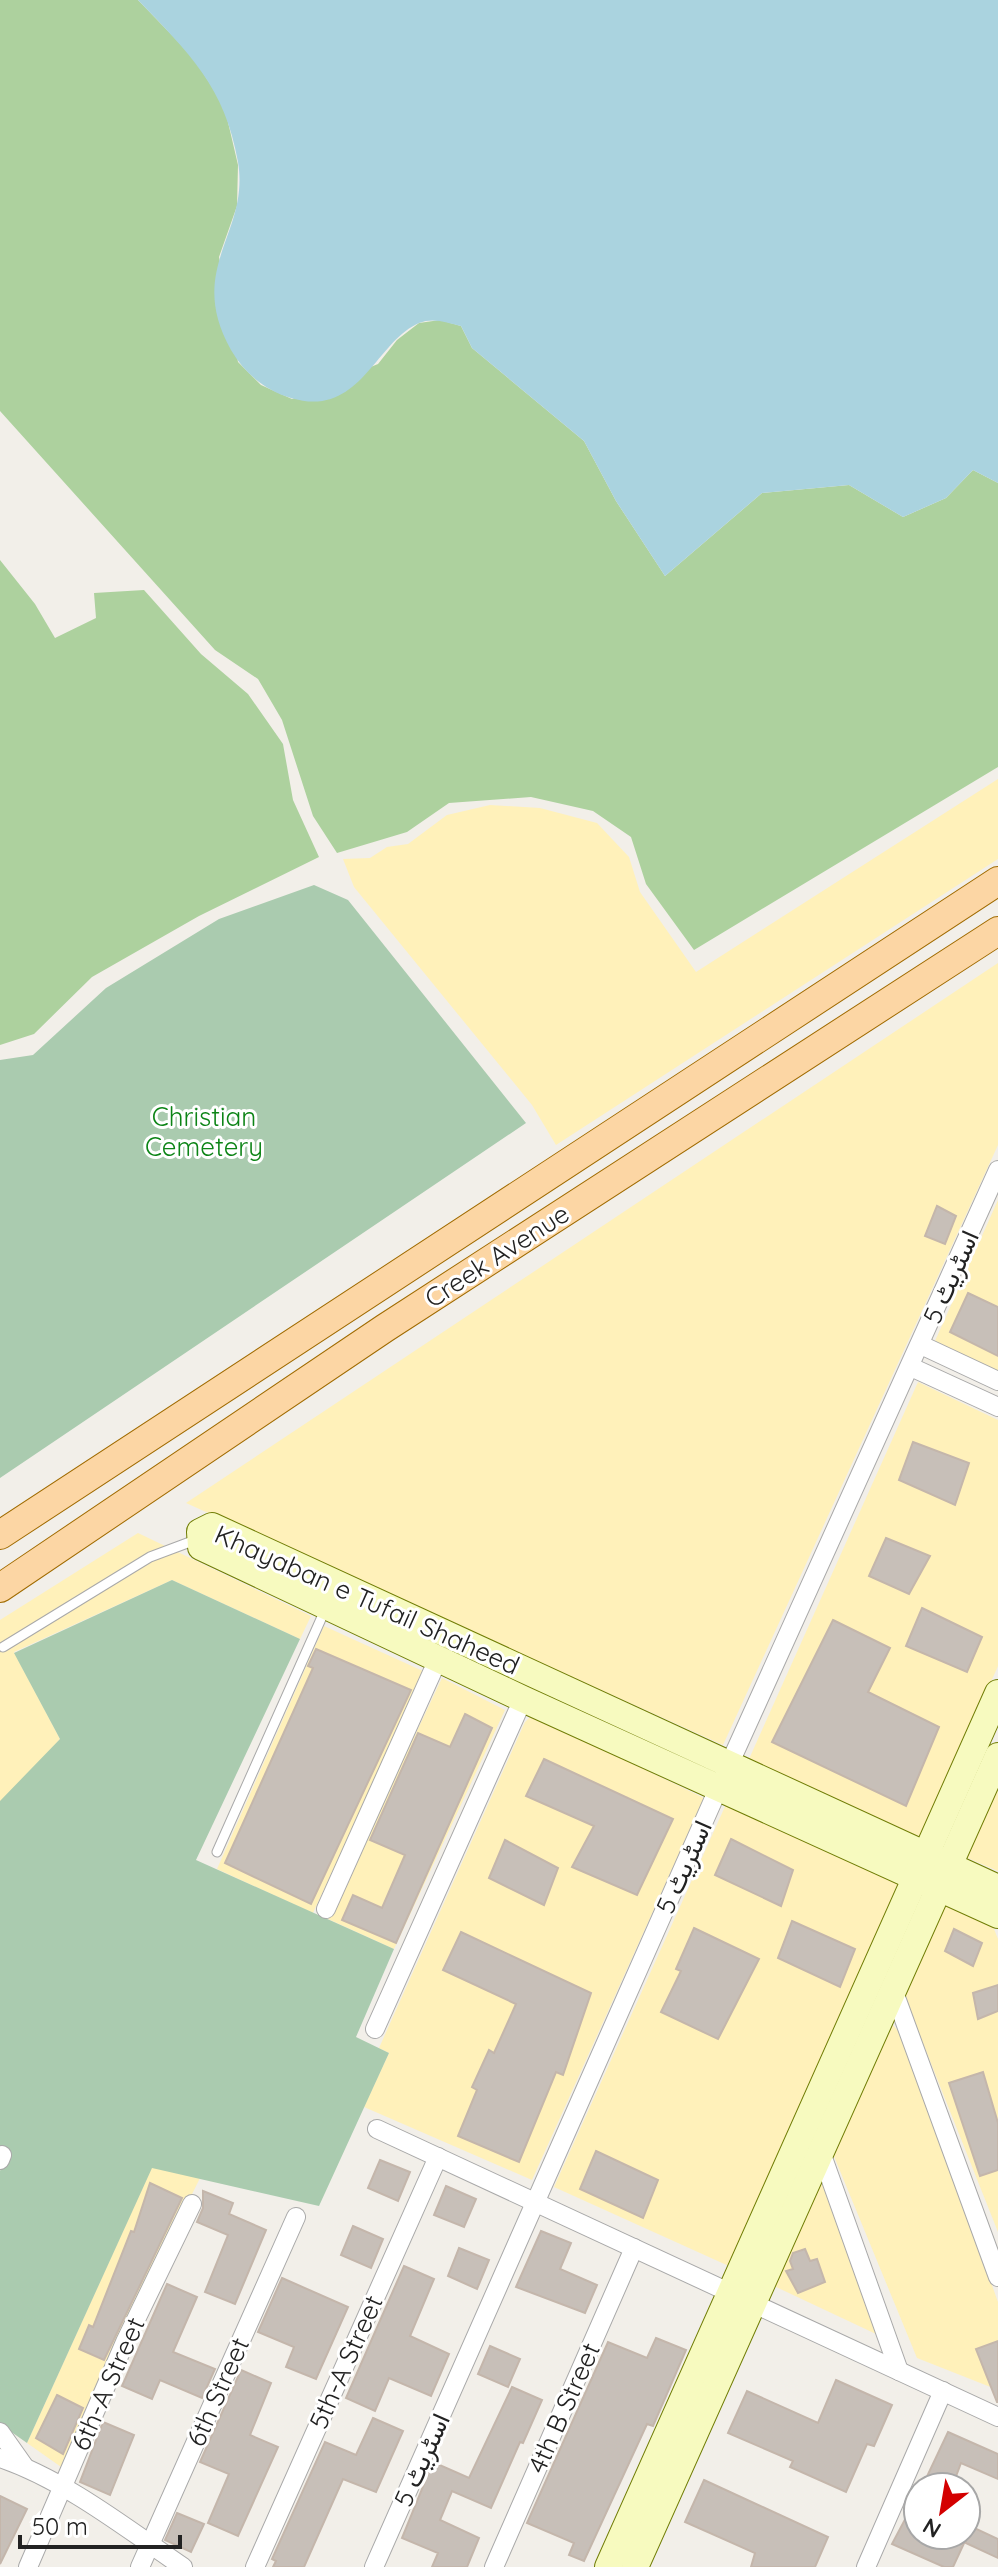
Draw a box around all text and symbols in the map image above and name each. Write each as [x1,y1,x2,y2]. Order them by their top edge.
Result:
park label: Christian Cemetery [145,1100,263,1163]
street label: Creek Avenue [418,1197,575,1315]
street label: اسٹریٹ 5 [915,1225,986,1329]
street label: Khayaban e Tufail Shaheed [210,1517,525,1682]
street label: اسٹریٹ 5 [648,1815,719,1919]
street label: 5th-A Street [301,2290,390,2434]
street label: 6th-A Street [63,2312,152,2456]
street label: 6th Street [179,2332,256,2451]
street label: 4th B Street [520,2337,607,2478]
street label: اسٹریٹ 5 [386,2408,457,2512]
north arrow [902,2471,982,2551]
scale bar [20,2499,180,2549]
text: 50 m [32,2511,88,2541]
text: N [918,2512,946,2544]

